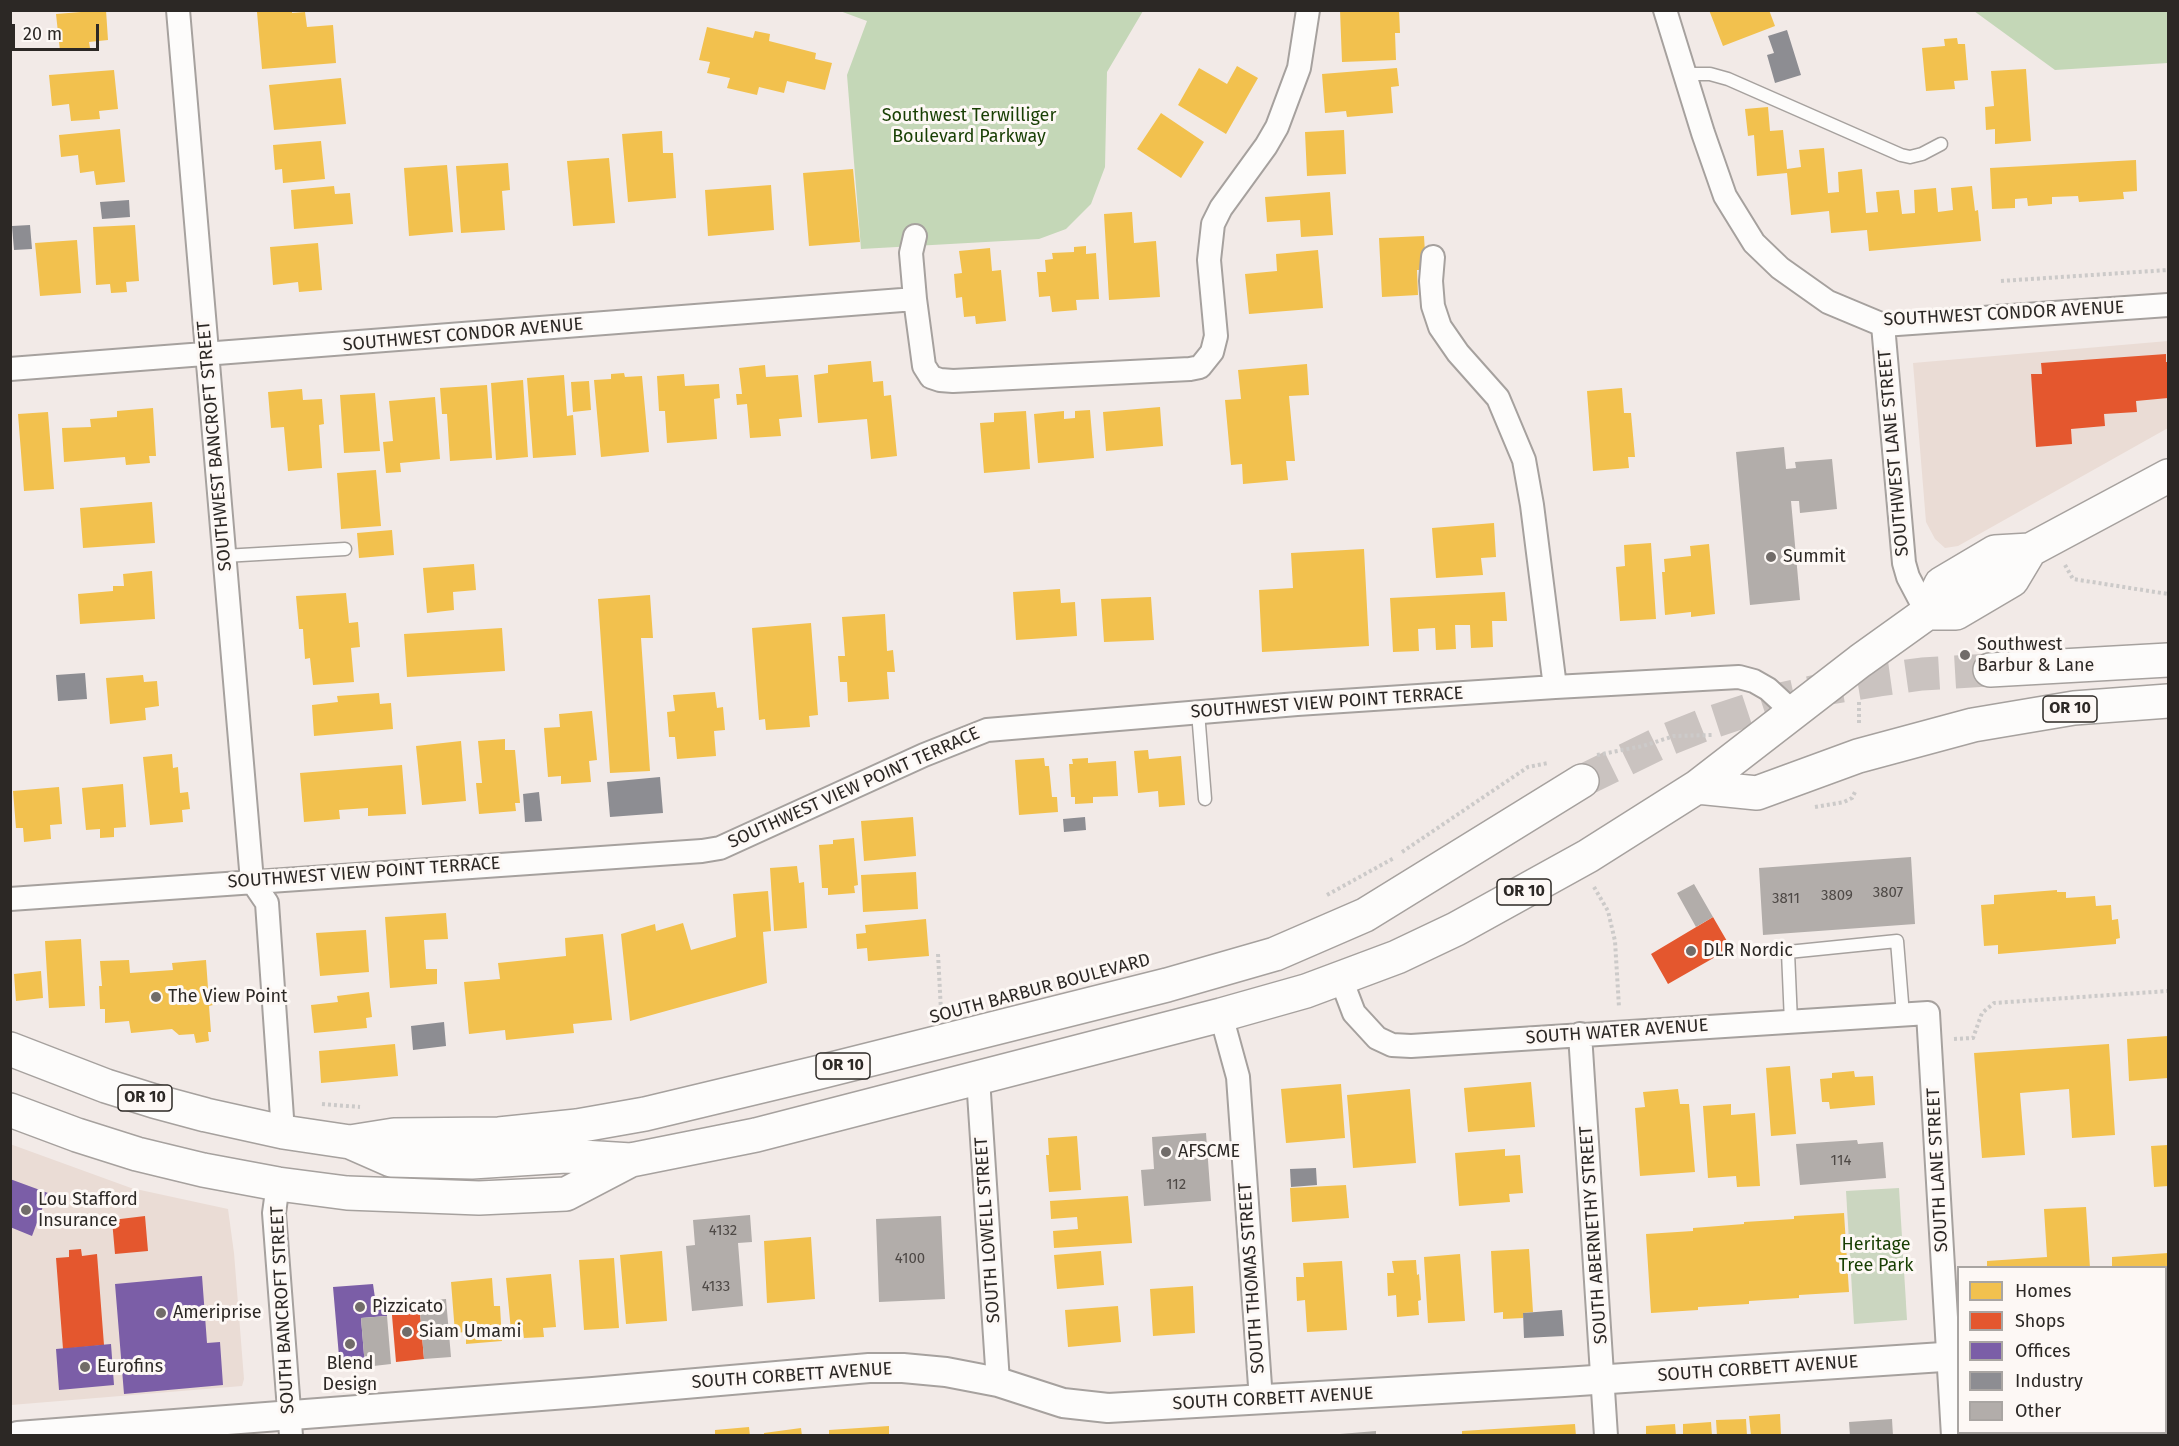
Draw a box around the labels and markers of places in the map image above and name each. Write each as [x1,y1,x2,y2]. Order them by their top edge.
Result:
place label: Summit [1783,546,1846,568]
marker: Summit [1764,550,1778,564]
place label: Southwest Barbur & Lane [1977,634,2094,676]
marker: Southwest Barbur & Lane [1958,648,1972,662]
place label: DLR Nordic [1703,940,1793,962]
marker: DLR Nordic [1684,944,1698,958]
place label: The View Point [168,986,288,1008]
marker: The View Point [149,990,163,1004]
place label: AFSCME [1178,1141,1240,1163]
marker: AFSCME [1159,1145,1173,1159]
place label: Lou Stafford Insurance [38,1189,138,1232]
marker: Lou Stafford Insurance [19,1203,33,1217]
place label: Pizzicato [372,1296,443,1318]
marker: Pizzicato [353,1300,367,1314]
place label: Ameriprise [173,1302,262,1324]
marker: Ameriprise [154,1306,168,1320]
place label: Siam Umami [419,1321,522,1343]
marker: Siam Umami [400,1325,414,1339]
marker: Blend Design [343,1337,357,1351]
place label: Blend Design [323,1353,377,1396]
place label: Eurofins [97,1356,163,1378]
marker: Eurofins [78,1360,92,1374]

